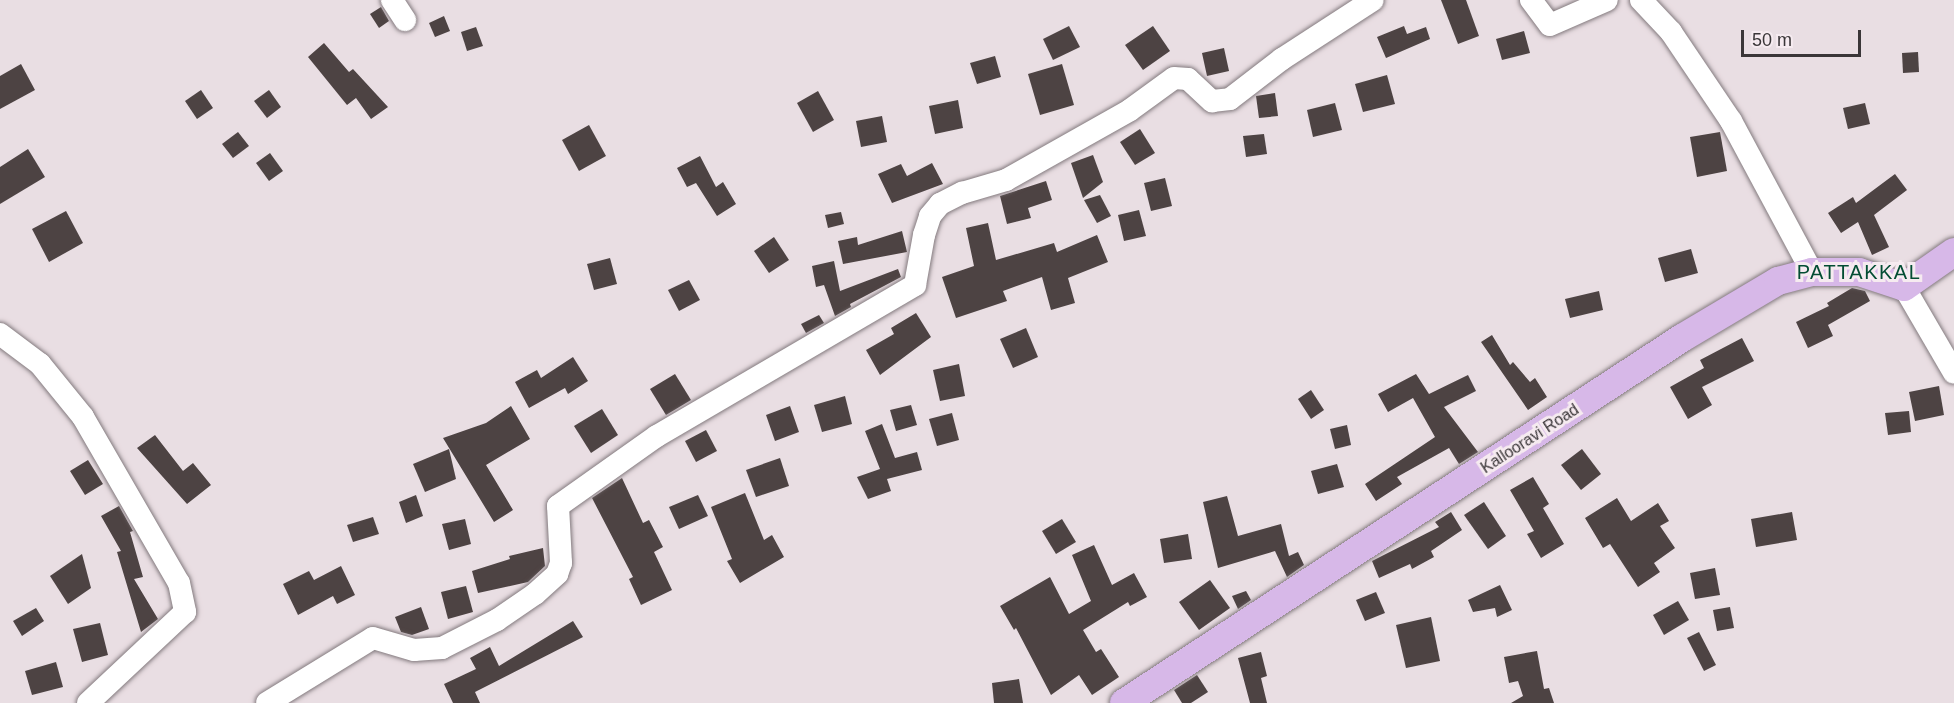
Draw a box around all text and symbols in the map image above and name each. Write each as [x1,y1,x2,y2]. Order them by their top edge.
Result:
scale bar [1744,18,1864,56]
text: 50 m [1752,30,1792,50]
district label: PATTAKKAL [1797,260,1921,284]
street label: Kallooravi Road [1477,400,1583,478]

